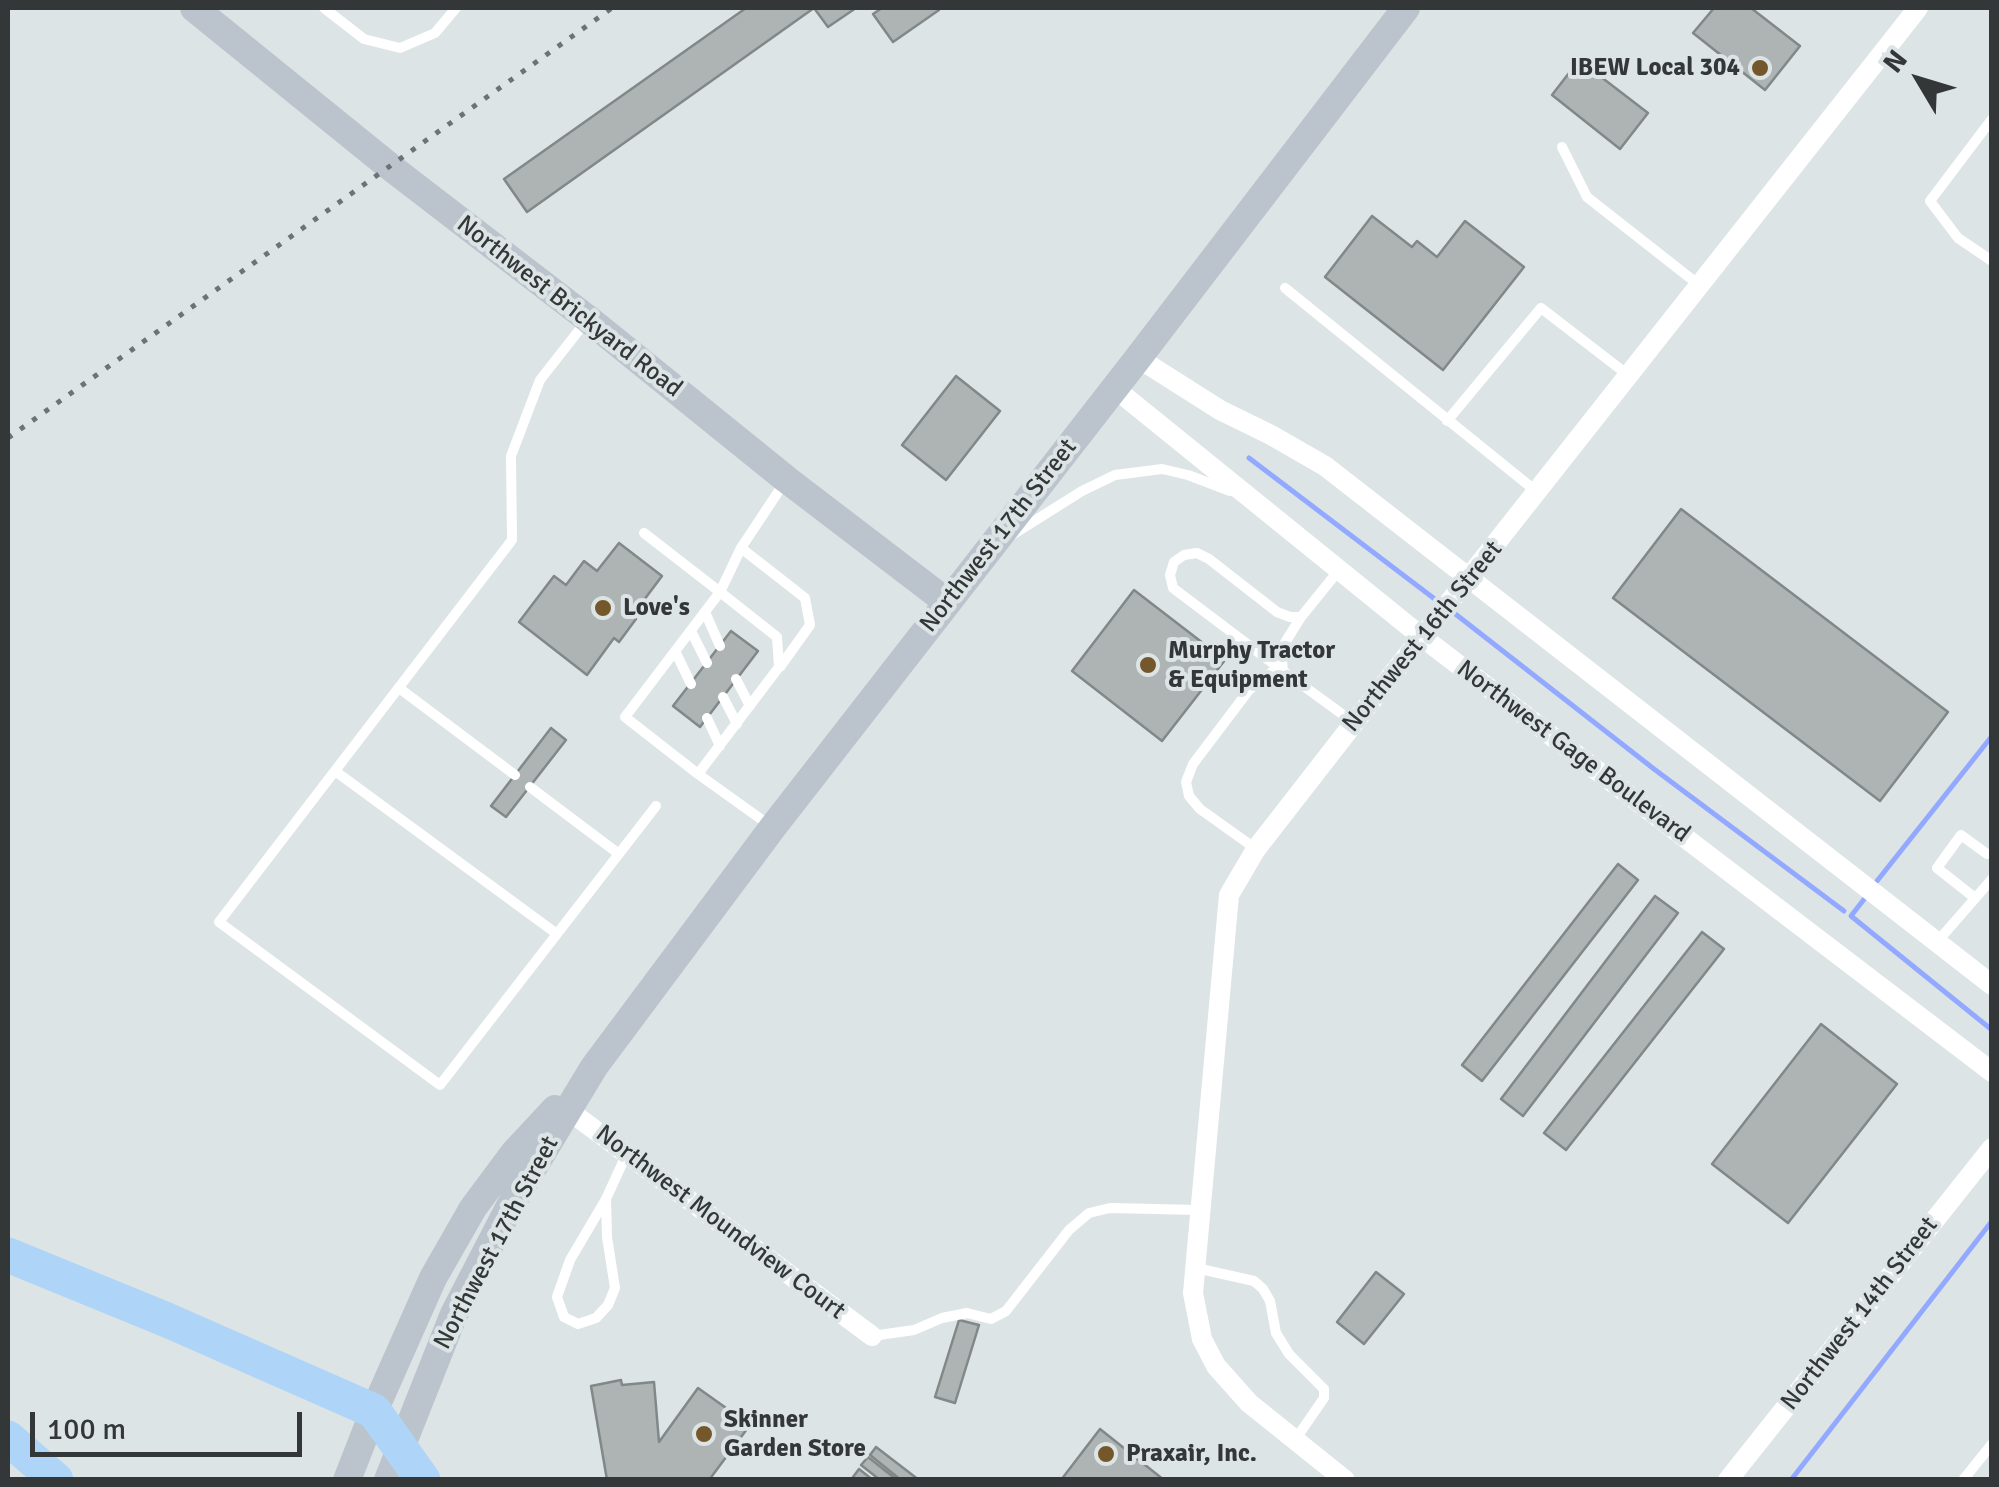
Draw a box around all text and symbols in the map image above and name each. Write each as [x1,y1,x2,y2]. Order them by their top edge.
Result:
north arrow [1869,30,1969,130]
text: N [1876,43,1915,80]
place label: IBEW Local 304 [1570,53,1740,83]
marker: IBEW Local 304 [1749,57,1771,79]
street label: Northwest Brickyard Road [450,210,688,404]
street label: Northwest 17th Street [914,433,1084,639]
street label: Northwest 16th Street [1337,535,1509,739]
place label: Love's [623,593,690,623]
marker: Love's [592,597,614,619]
place label: Murphy Tractor & Equipment [1168,636,1335,695]
marker: Murphy Tractor & Equipment [1137,654,1159,676]
street label: Northwest Gage Boulevard [1450,654,1696,850]
street label: Northwest Moundview Court [589,1119,851,1327]
street label: Northwest 17th Street [428,1131,566,1355]
street label: Northwest 14th Street [1775,1211,1945,1417]
scale bar [35,1392,308,1454]
place label: Skinner Garden Store [724,1405,866,1464]
text: 100 m [47,1411,126,1448]
marker: Skinner Garden Store [693,1423,715,1445]
place label: Praxair, Inc. [1126,1439,1257,1469]
marker: Praxair, Inc. [1095,1443,1117,1465]

